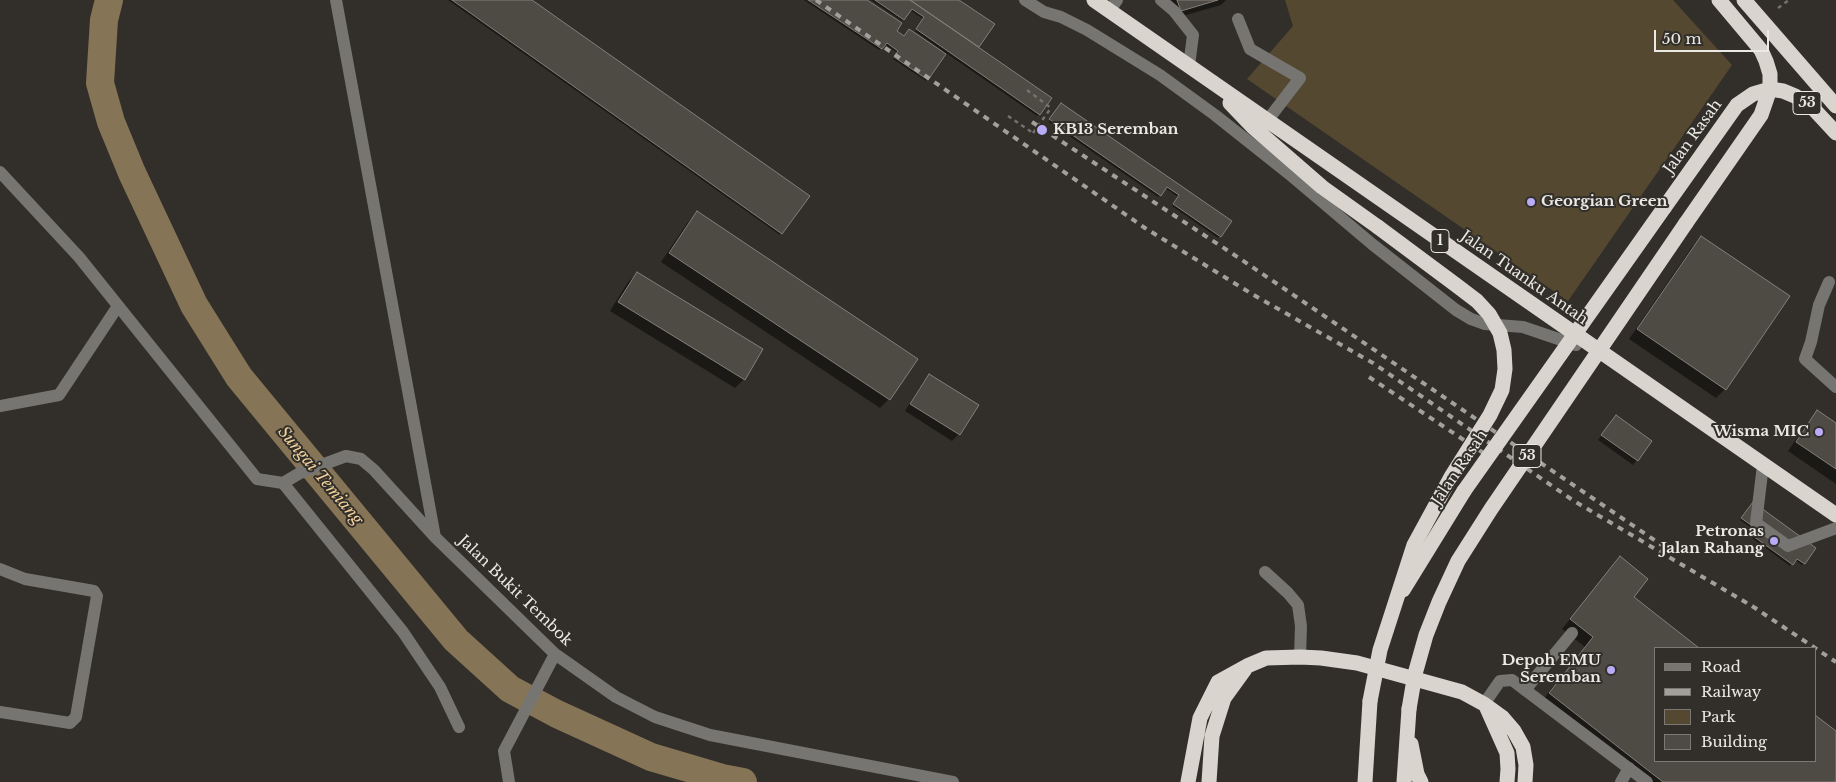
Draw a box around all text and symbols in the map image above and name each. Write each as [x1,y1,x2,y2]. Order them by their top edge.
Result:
scale bar [1656,20,1771,52]
text: 50 m [1662,29,1702,48]
road number: 53 [1793,92,1821,115]
street label: Jalan Rasah [1660,96,1726,178]
place label: KB13 Seremban [1053,121,1178,139]
marker: KB13 Seremban [1035,123,1049,137]
place label: Georgian Green [1541,193,1667,211]
marker: Georgian Green [1525,196,1537,208]
street label: Jalan Tuanku Antah [1457,227,1591,329]
road number: 1 [1431,230,1449,252]
water label: Sungai Temiang [273,423,367,529]
place label: Wisma MIC [1713,423,1809,441]
marker: Wisma MIC [1813,426,1825,438]
street label: Jalan Rasah [1428,427,1492,509]
road number: 53 [1513,444,1541,468]
place label: Petronas Jalan Rahang [1661,523,1764,558]
street label: Jalan Bukit Tembok [454,532,576,650]
marker: Petronas Jalan Rahang [1768,535,1780,547]
legend [1654,647,1816,762]
place label: Depoh EMU Seremban [1502,652,1601,687]
text: Road [1701,657,1741,676]
marker: Depoh EMU Seremban [1605,664,1617,676]
text: Railway [1701,682,1761,701]
text: Park [1701,707,1736,726]
text: Building [1701,732,1767,751]

